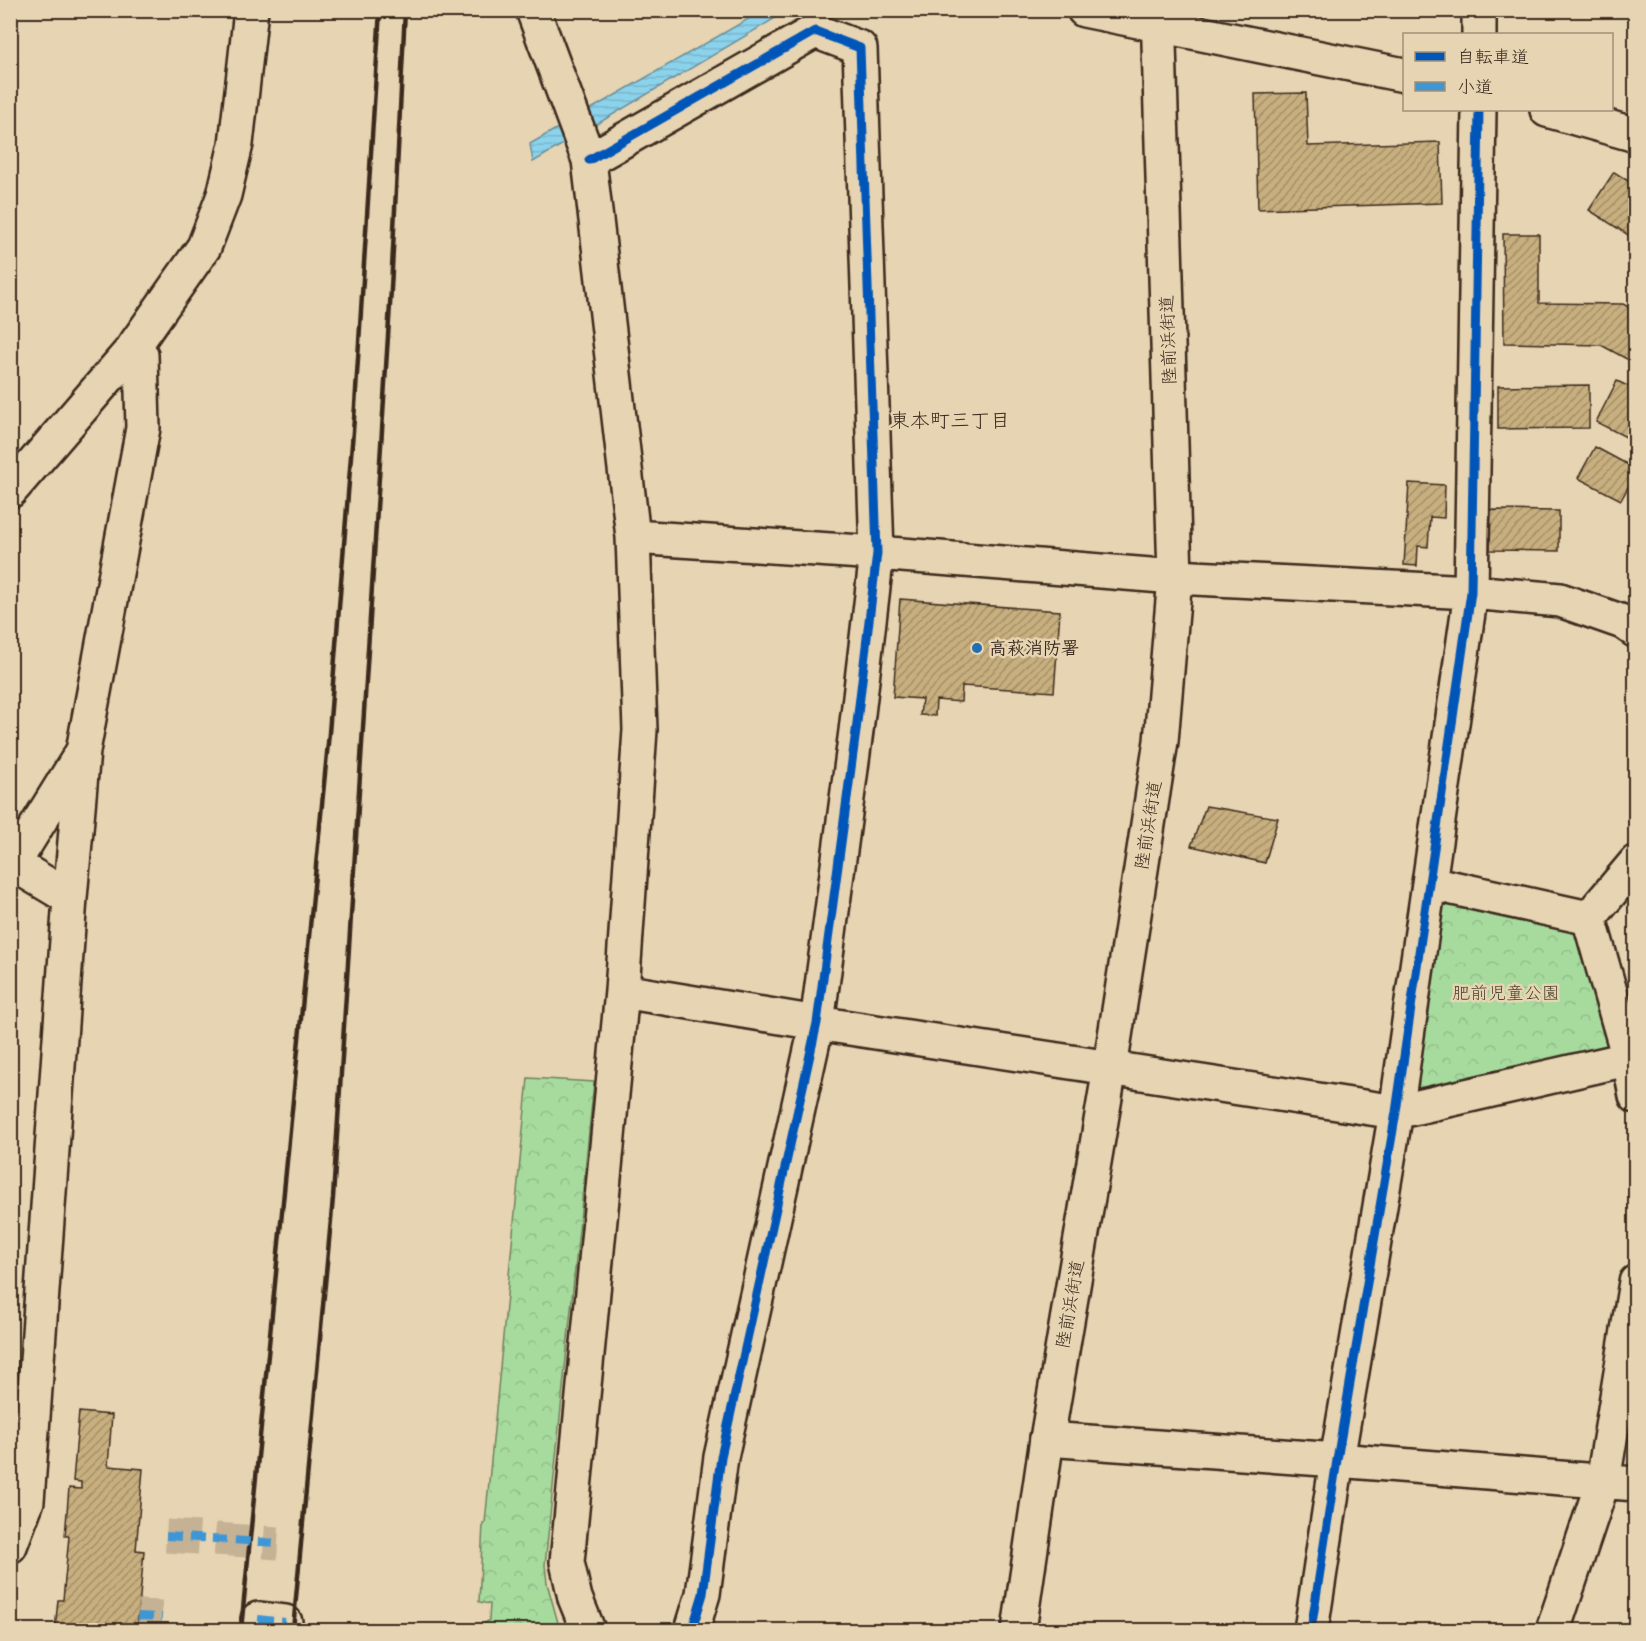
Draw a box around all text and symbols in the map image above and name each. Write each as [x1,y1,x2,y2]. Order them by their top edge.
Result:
legend [1403,33,1613,111]
text: 自転車道 [1457,45,1529,69]
text: 小道 [1457,75,1493,99]
street label: 陸前浜街道 [1154,295,1182,385]
district label: 東本町三丁目 [890,407,1010,433]
place label: 高萩消防署 [989,636,1079,660]
marker: 高萩消防署 [970,641,984,655]
street label: 陸前浜街道 [1129,779,1167,871]
park label: 肥前児童公園 [1452,981,1560,1005]
street label: 陸前浜街道 [1050,1258,1090,1350]

